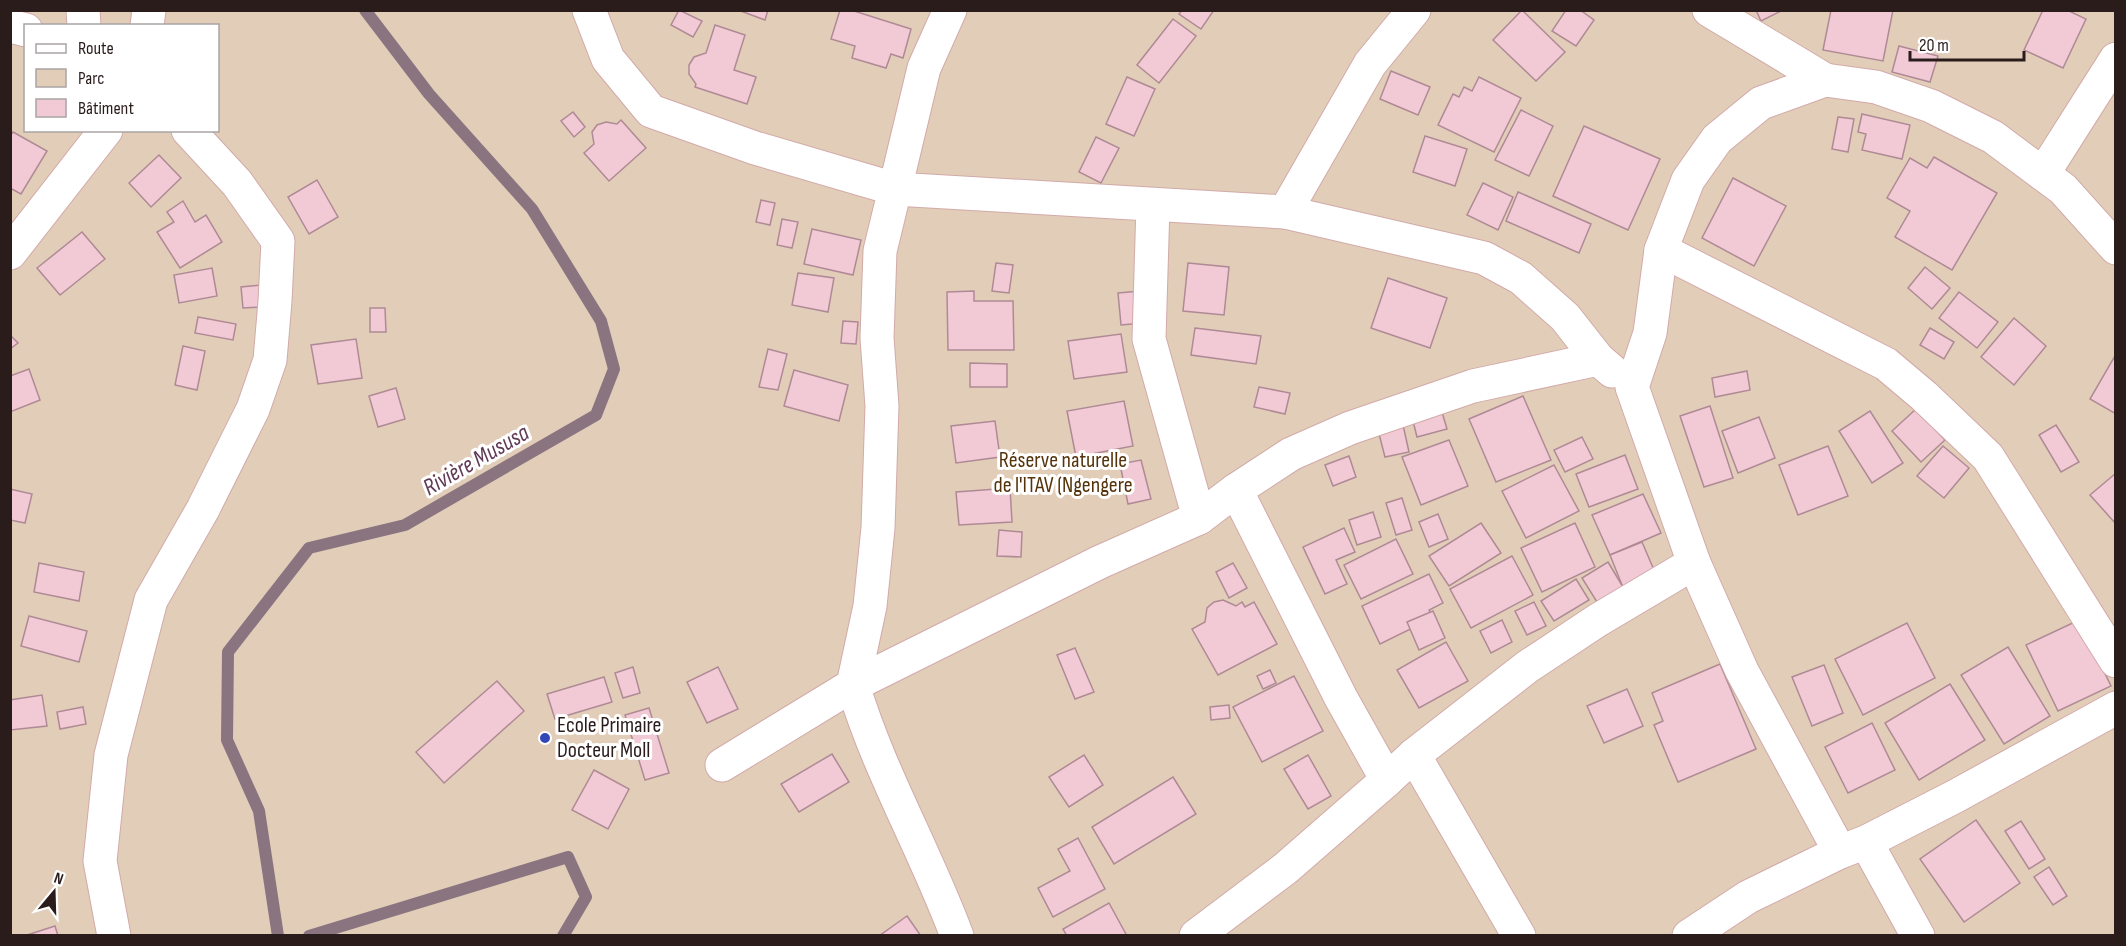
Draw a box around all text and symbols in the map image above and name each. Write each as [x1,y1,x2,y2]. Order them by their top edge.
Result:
legend [24,24,219,132]
scale bar [1910,24,2024,62]
text: 20 m [1919,35,1949,56]
text: Route [78,38,114,59]
text: Parc [78,68,104,89]
text: Bâtiment [78,98,134,119]
water label: Rivière Mususa [418,418,534,502]
park label: Réserve naturelle de l'ITAV (Ngengere [994,447,1132,499]
place label: Ecole Primaire Docteur Moll [557,712,661,764]
marker: Ecole Primaire Docteur Moll [538,731,552,745]
north arrow [24,862,84,922]
text: N [51,869,66,890]

